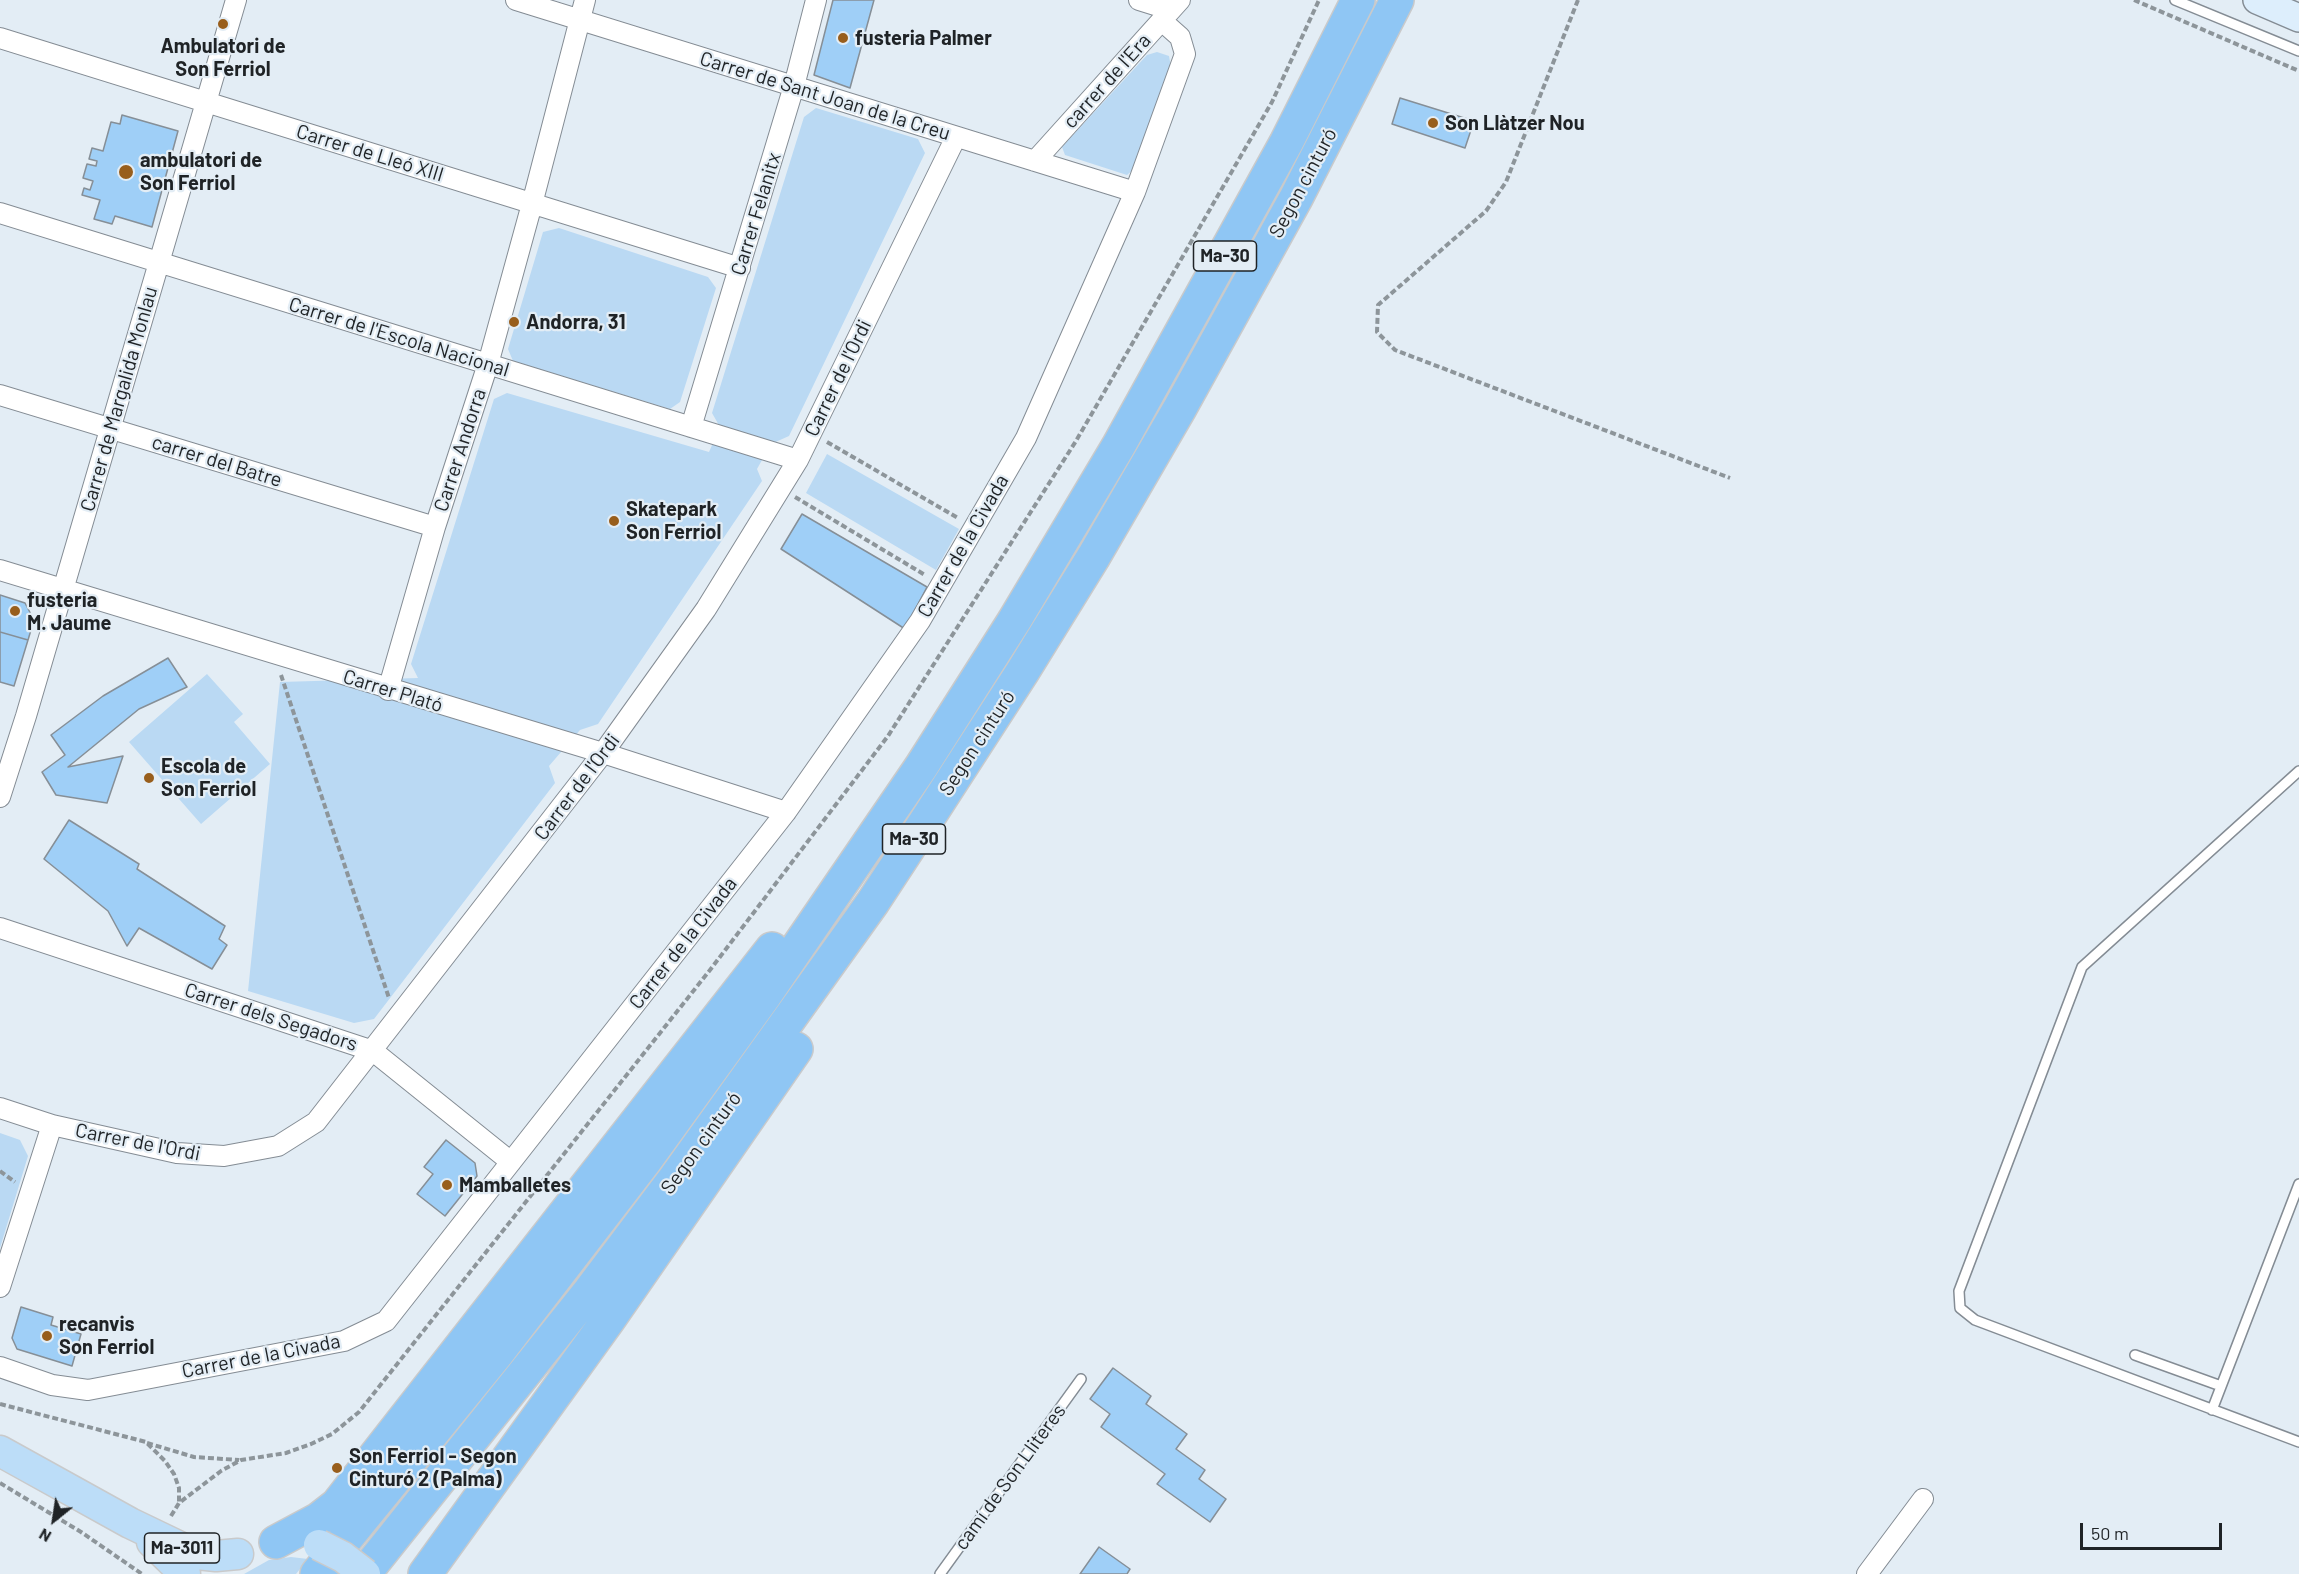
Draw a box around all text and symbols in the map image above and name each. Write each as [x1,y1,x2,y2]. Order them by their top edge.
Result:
marker: Ambulatori de Son Ferriol [216,17,230,31]
place label: fusteria Palmer [855,26,992,50]
street label: carrer de l'Era [1058,29,1156,133]
marker: fusteria Palmer [836,31,850,45]
place label: Ambulatori de Son Ferriol [160,34,286,81]
street label: Carrer de Sant Joan de la Creu [697,46,953,146]
place label: Son Llàtzer Nou [1445,111,1585,135]
marker: Son Llàtzer Nou [1426,116,1440,130]
street label: Carrer de Lleó XIII [293,119,447,187]
street label: Segon cinturó [1264,124,1342,242]
place label: ambulatori de Son Ferriol [140,148,262,195]
street label: Carrer Felanitx [726,150,786,278]
marker: ambulatori de Son Ferriol [117,163,135,181]
road number: Ma-30 [1194,241,1256,271]
street label: Carrer de Margalida Monlau [75,284,163,514]
street label: Carrer de l'Escola Nacional [286,292,512,382]
place label: Andorra, 31 [526,310,626,334]
marker: Andorra, 31 [507,315,521,329]
street label: Carrer de l'Ordi [799,316,877,440]
street label: Carrer Andorra [429,385,491,515]
street label: carrer del Batre [149,430,285,492]
street label: Carrer de la Civada [912,470,1014,622]
place label: Skatepark Son Ferriol [626,497,721,544]
marker: Skatepark Son Ferriol [607,514,621,528]
place label: fusteria M. Jaume [27,588,111,635]
marker: fusteria M. Jaume [8,604,22,618]
street label: Carrer Plató [340,664,446,718]
street label: Segon cinturó [934,686,1020,800]
street label: Carrer de l'Ordi [529,729,625,845]
place label: Escola de Son Ferriol [161,754,256,801]
marker: Escola de Son Ferriol [142,771,156,785]
road number: Ma-30 [882,824,946,854]
street label: Carrer de la Civada [624,872,742,1014]
street label: Carrer dels Segadors [182,978,360,1056]
street label: Segon cinturó [656,1087,746,1199]
street label: Carrer de l'Ordi [73,1118,203,1166]
place label: Mamballetes [459,1173,571,1197]
marker: Mamballetes [440,1178,454,1192]
place label: recanvis Son Ferriol [59,1312,154,1359]
marker: recanvis Son Ferriol [40,1329,54,1343]
street label: Carrer de la Civada [180,1329,342,1383]
street label: camí de Son Lliteres [949,1399,1071,1555]
place label: Son Ferriol - Segon Cinturó 2 (Palma) [349,1444,517,1491]
marker: Son Ferriol - Segon Cinturó 2 (Palma) [330,1461,344,1475]
north arrow [24,1490,84,1550]
scale bar [2083,1511,2226,1549]
text: 50 m [2091,1522,2129,1544]
text: N [35,1525,54,1547]
road number: Ma-3011 [144,1533,219,1563]

